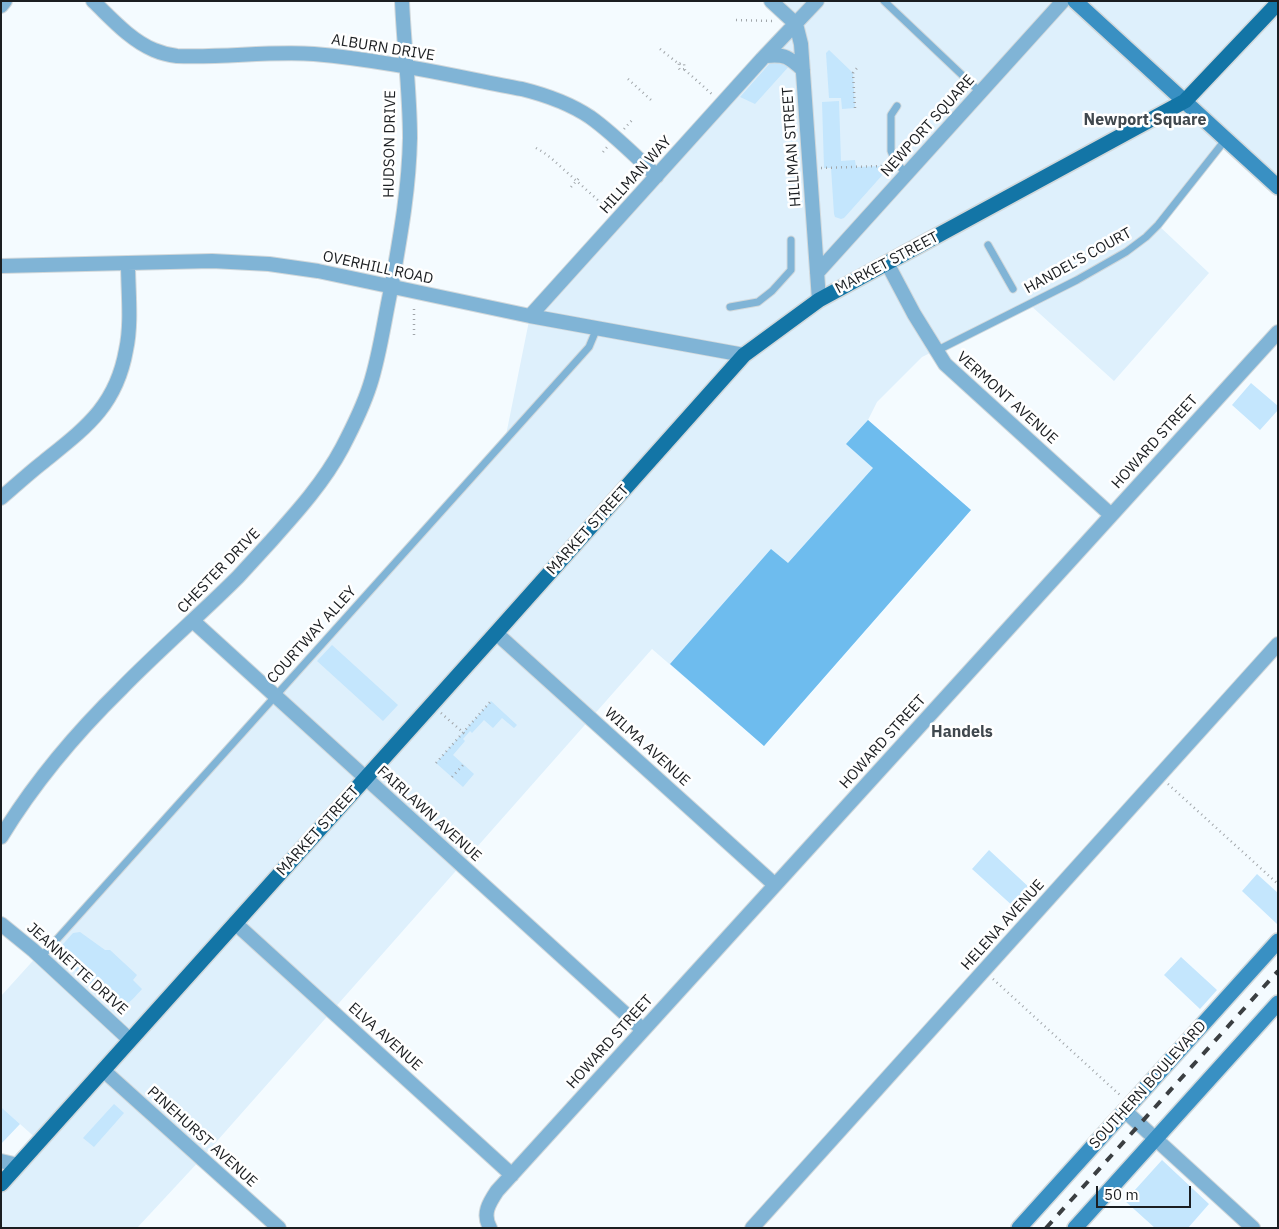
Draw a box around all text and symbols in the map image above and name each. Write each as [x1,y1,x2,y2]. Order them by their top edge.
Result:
street label: ALBURN DRIVE [330,31,436,65]
street label: NEWPORT SQUARE [877,71,979,181]
street label: HILLMAN STREET [779,86,805,208]
street label: HUDSON DRIVE [380,90,400,198]
district label: Newport Square [1084,110,1206,130]
street label: HILLMAN WAY [596,132,676,218]
street label: HANDEL'S COURT [1021,224,1135,298]
street label: MARKET STREET [832,228,942,298]
street label: OVERHILL ROAD [321,247,435,289]
street label: VERMONT AVENUE [953,348,1061,448]
street label: HOWARD STREET [1108,391,1202,493]
street label: MARKET STREET [543,481,633,579]
street label: CHESTER DRIVE [174,525,264,617]
street label: COURTWAY ALLEY [264,583,360,687]
street label: HOWARD STREET [836,691,930,793]
street label: WILMA AVENUE [601,704,693,790]
district label: Handels [931,722,993,742]
street label: FAIRLAWN AVENUE [373,762,485,866]
street label: MARKET STREET [273,782,363,880]
street label: HELENA AVENUE [958,876,1048,974]
street label: JEANNETTE DRIVE [23,919,131,1019]
street label: HOWARD STREET [563,991,657,1093]
street label: ELVA AVENUE [344,999,426,1075]
street label: SOUTHERN BOULEVARD [1086,1017,1210,1153]
street label: PINEHURST AVENUE [143,1083,261,1191]
scale bar [1099,1176,1194,1208]
text: 50 m [1104,1185,1139,1204]

